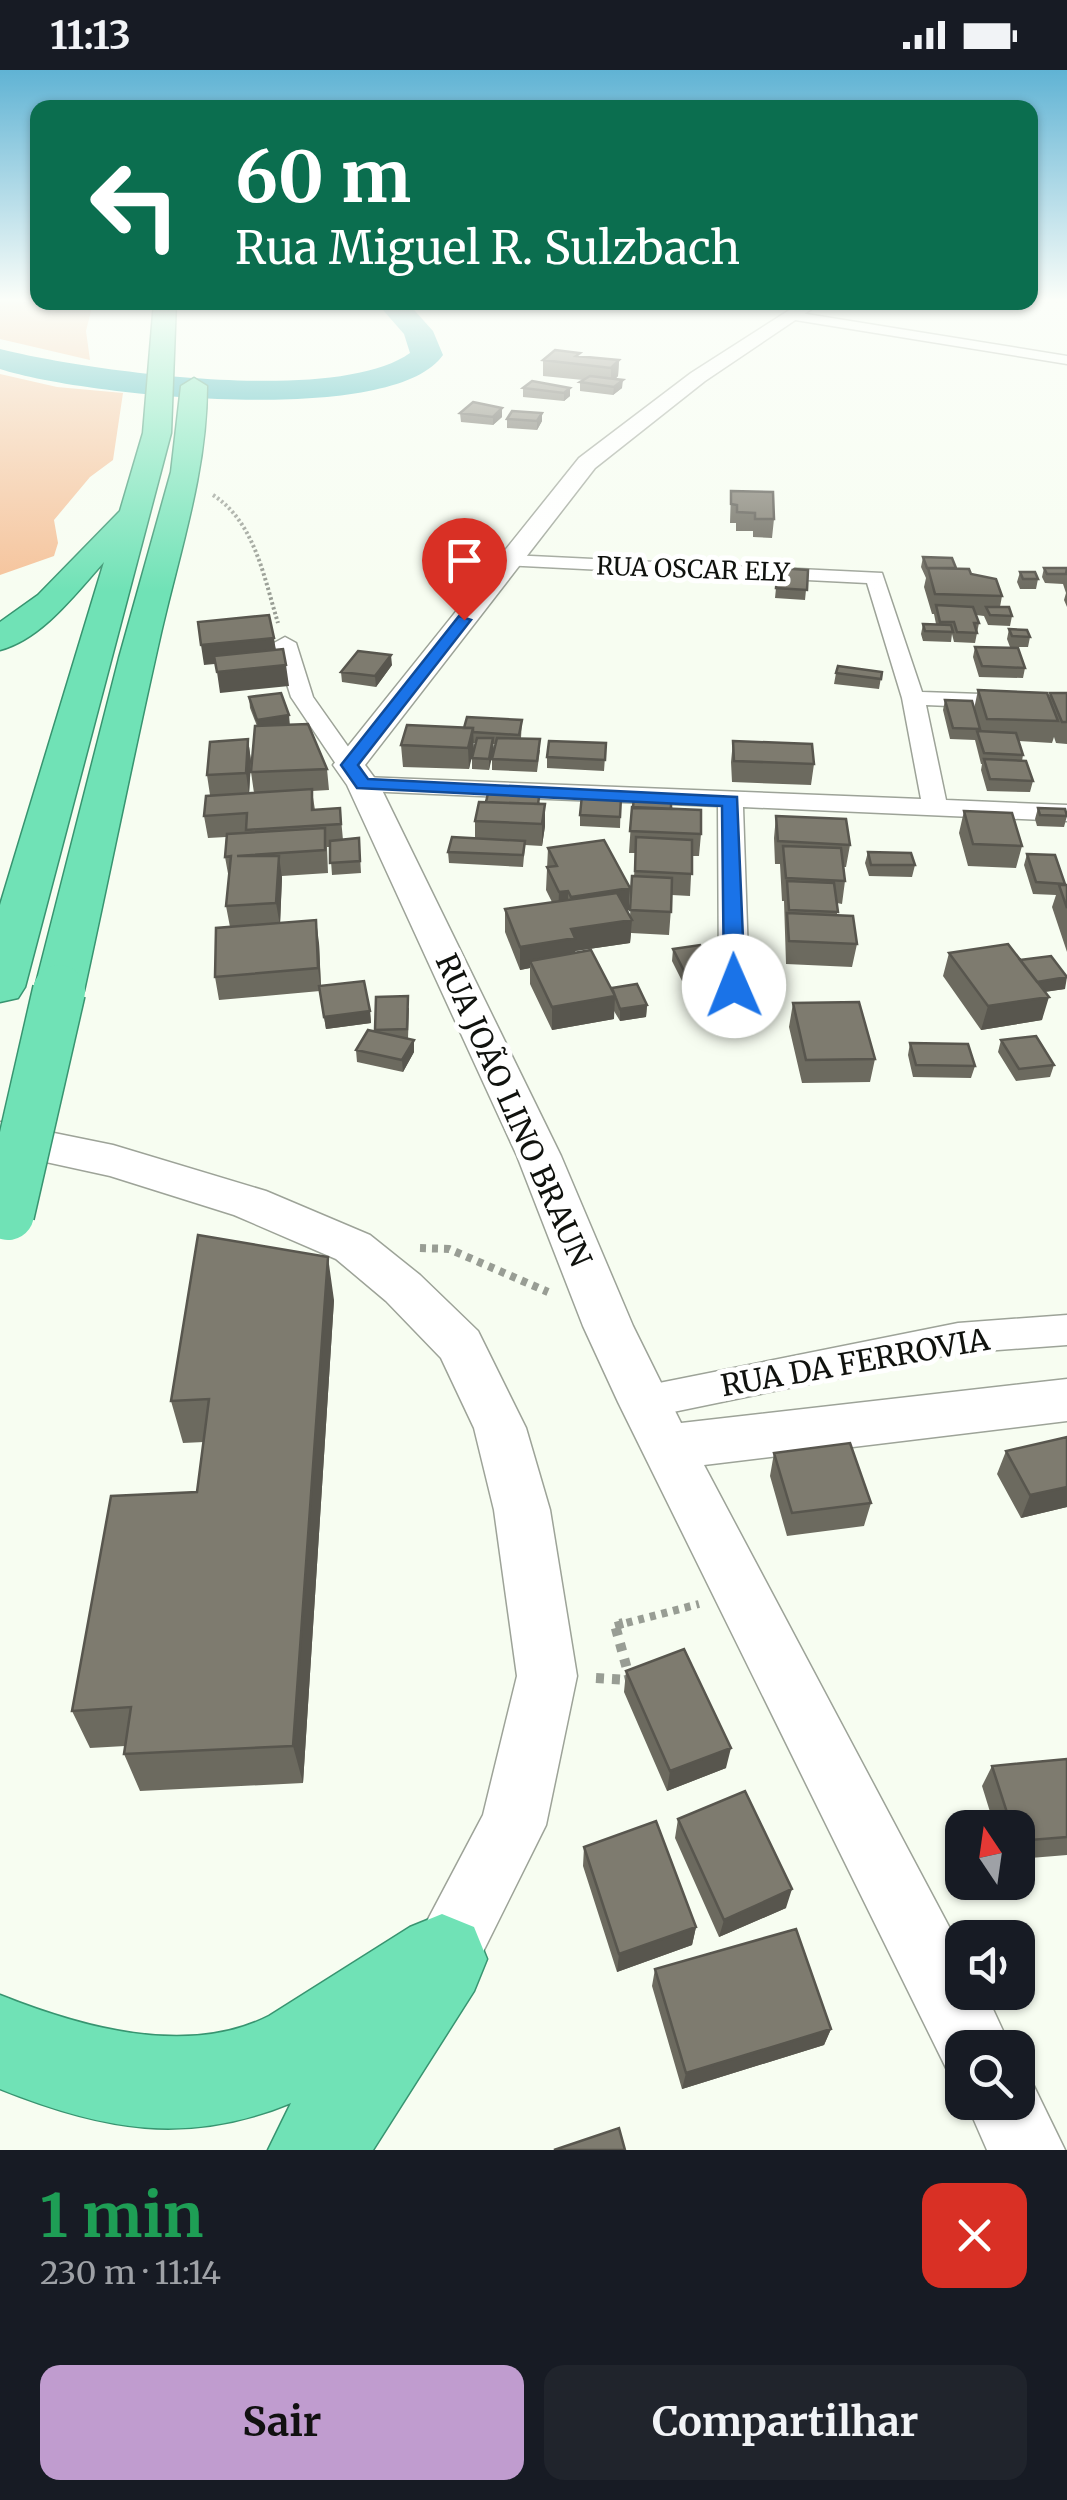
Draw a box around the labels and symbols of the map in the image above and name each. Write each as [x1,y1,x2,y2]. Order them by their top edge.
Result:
pin [422,518,507,621]
street label: RUA OSCAR ELY [596,550,791,588]
position arrow [682,934,786,1038]
street label: RUA JOÃO LINO BRAUN [428,948,600,1272]
street label: RUA DA FERROVIA [718,1320,993,1404]
north arrow [945,1810,1035,1900]

